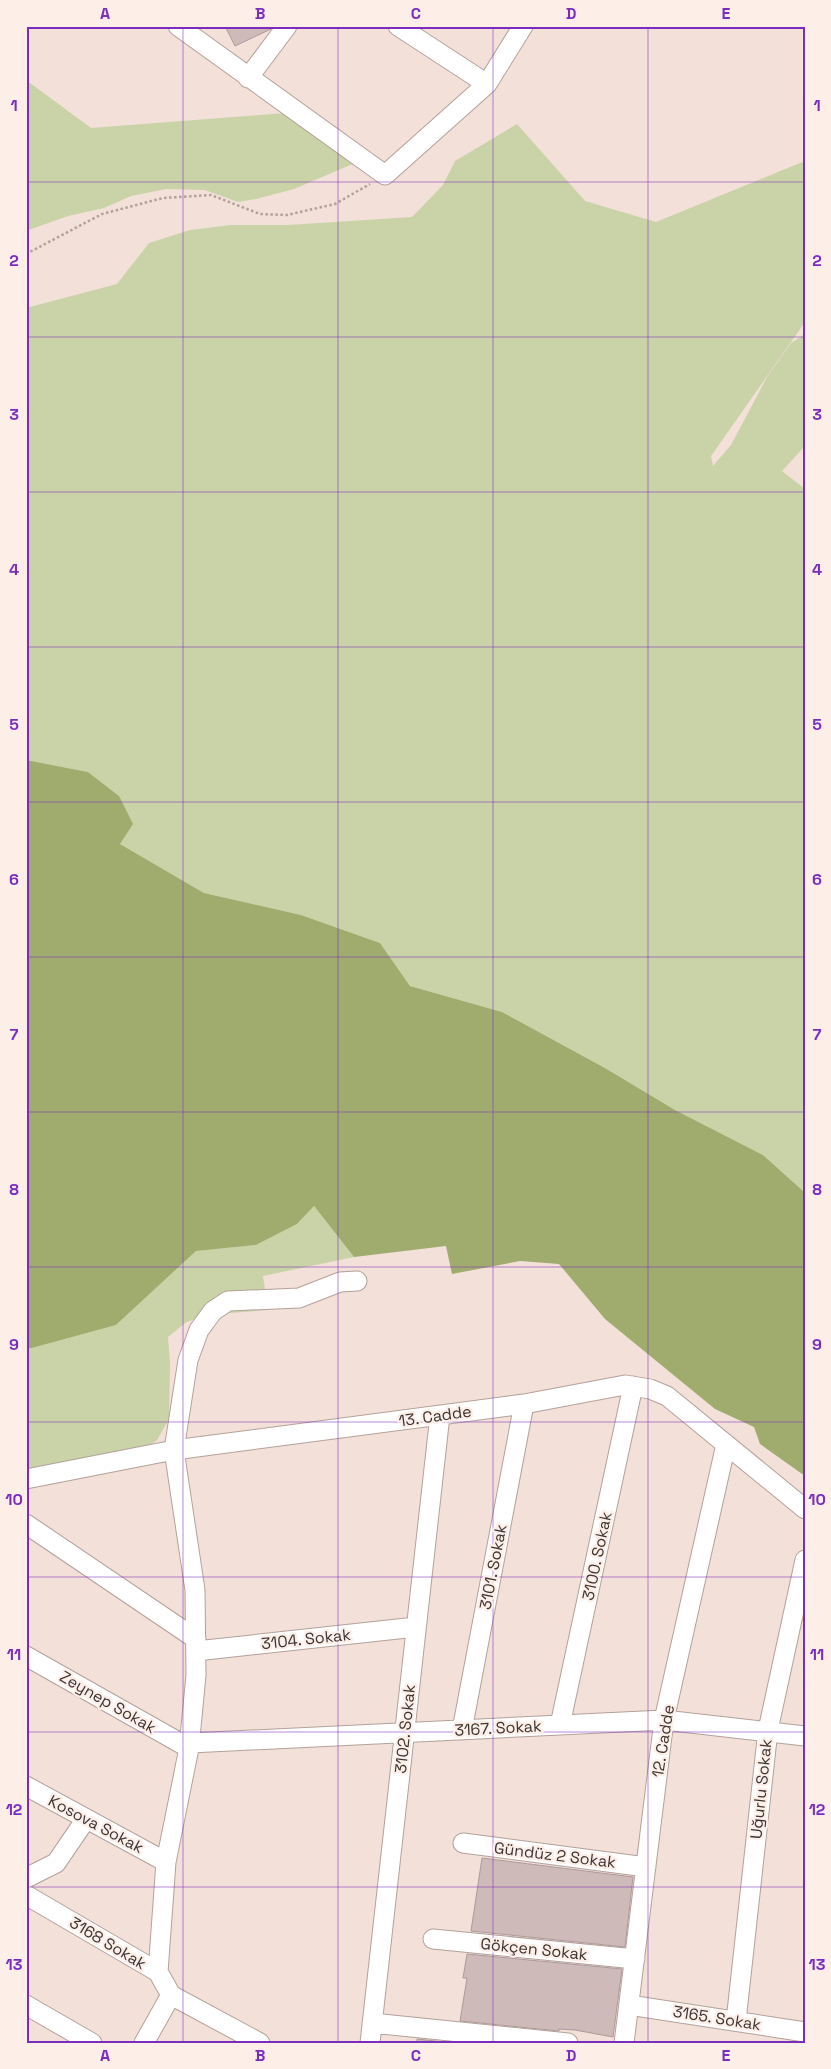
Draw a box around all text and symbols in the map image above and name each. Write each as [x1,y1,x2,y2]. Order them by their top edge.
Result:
text: A [100,3,110,24]
text: B [255,3,265,24]
text: C [411,3,421,24]
text: D [566,3,576,24]
text: E [722,3,731,24]
text: 1 [10,95,18,116]
text: 1 [813,95,821,116]
text: 2 [9,250,19,271]
text: 2 [812,250,822,271]
text: 3 [9,404,19,425]
text: 3 [812,404,822,425]
text: 4 [9,559,19,580]
text: 4 [812,559,822,580]
text: 5 [9,714,19,735]
text: 5 [812,714,822,735]
text: 6 [9,869,19,890]
text: 6 [812,869,822,890]
text: 7 [10,1024,19,1045]
text: 7 [813,1024,822,1045]
text: 8 [9,1179,19,1200]
text: 8 [812,1179,822,1200]
text: 9 [9,1334,19,1355]
text: 9 [812,1334,822,1355]
street label: 13. Cadde [397,1400,473,1432]
text: 10 [5,1489,23,1510]
text: 10 [808,1489,826,1510]
street label: 3100. Sokak [577,1509,617,1602]
street label: 3101. Sokak [474,1522,512,1612]
street label: 3104. Sokak [260,1624,352,1654]
text: 11 [7,1644,21,1665]
text: 11 [810,1644,824,1665]
street label: Zeynep Sokak [56,1666,160,1738]
street label: 3102. Sokak [390,1683,420,1775]
street label: 12. Cadde [647,1703,679,1779]
street label: 3167. Sokak [454,1715,542,1741]
street label: Uğurlu Sokak [745,1738,777,1840]
street label: Kosova Sokak [45,1790,148,1858]
text: 12 [6,1799,22,1820]
text: 12 [809,1799,825,1820]
street label: Gündüz 2 Sokak [493,1837,617,1873]
street label: 3168 Sokak [66,1912,151,1974]
street label: Gökçen Sokak [479,1933,589,1965]
text: 13 [6,1954,23,1975]
text: 13 [809,1954,826,1975]
street label: 3165. Sokak [671,2001,763,2035]
text: A [100,2045,110,2066]
text: B [255,2045,265,2066]
text: C [411,2045,421,2066]
text: D [566,2045,576,2066]
text: E [722,2045,731,2066]

